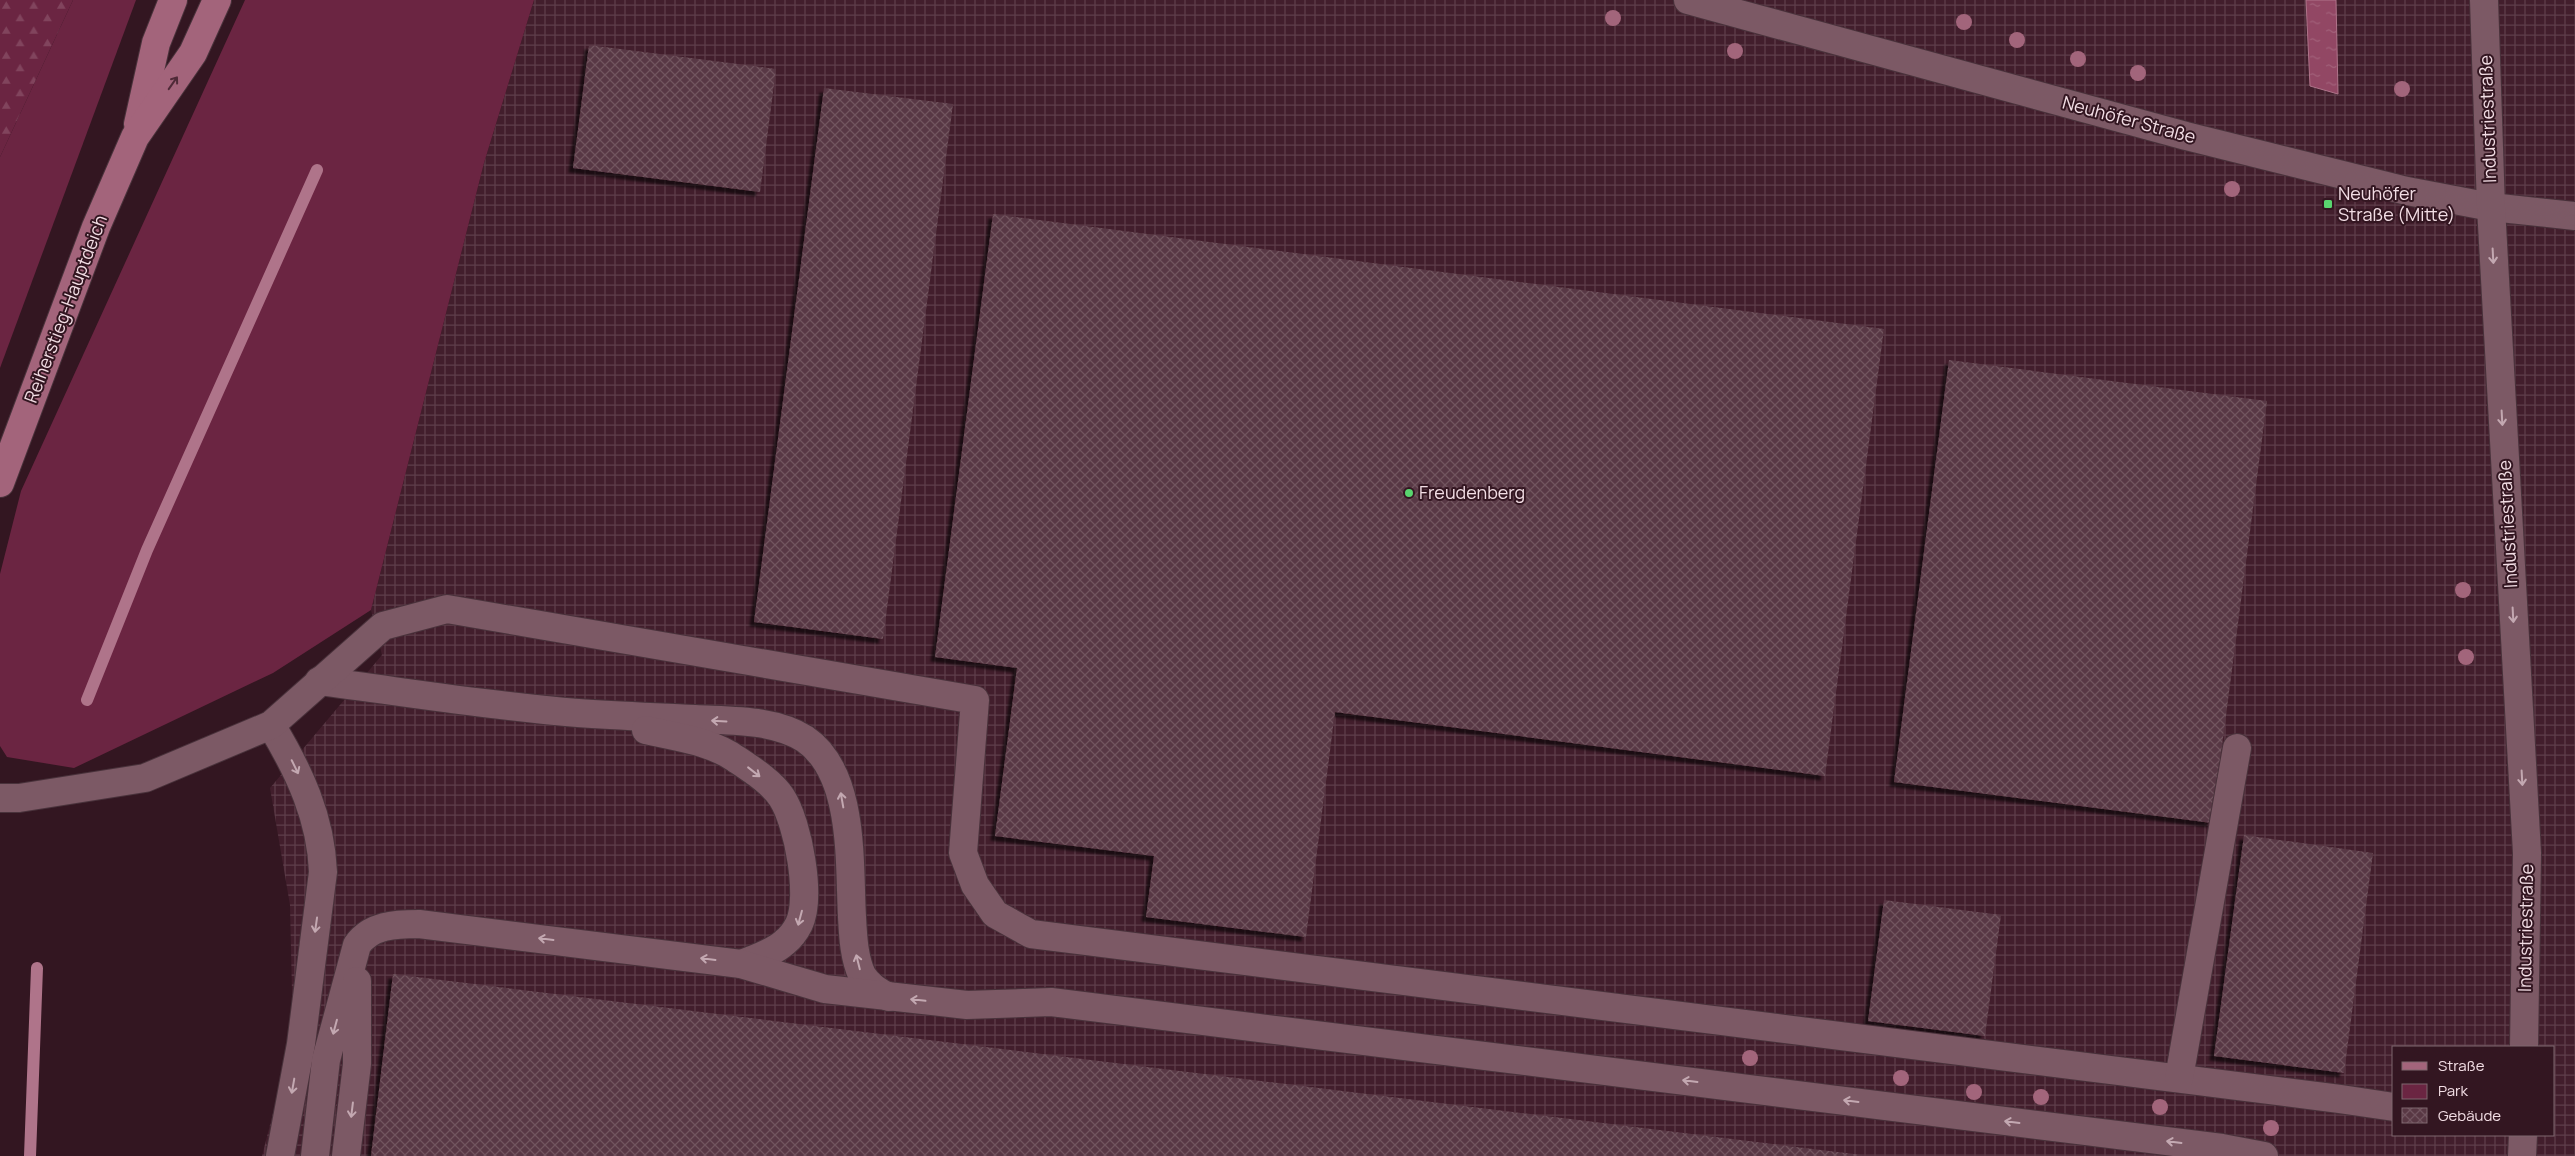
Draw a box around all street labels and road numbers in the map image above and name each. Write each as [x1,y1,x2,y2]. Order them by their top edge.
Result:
street label: Industriestraße [2473,55,2501,183]
street label: Neuhöfer Straße [2060,90,2199,148]
street label: Reiherstieg-Hauptdeich [18,211,112,406]
street label: Industriestraße [2492,459,2522,589]
street label: Industriestraße [2512,864,2538,992]

